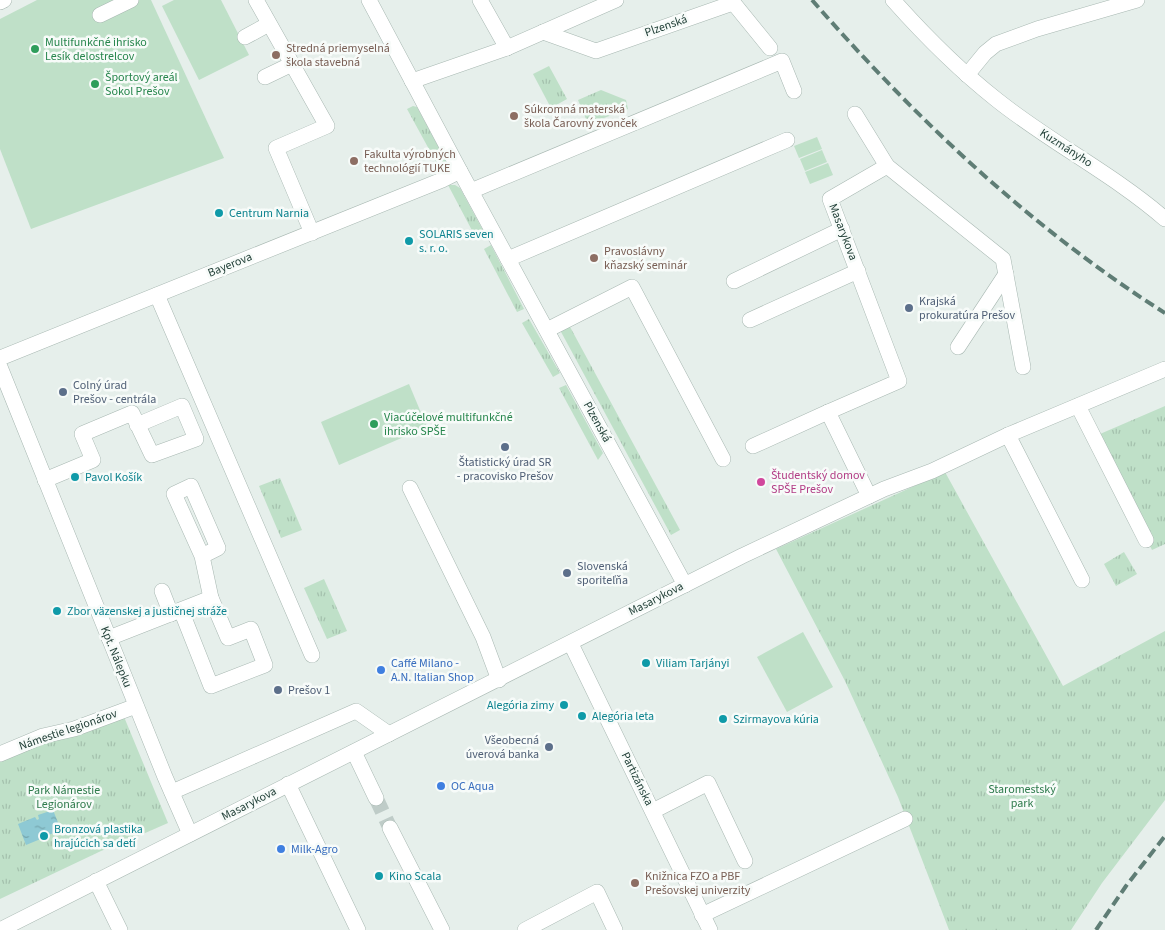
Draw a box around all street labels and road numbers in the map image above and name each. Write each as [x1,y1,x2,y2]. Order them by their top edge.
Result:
street label: Plzenská [642,11,690,41]
street label: Kuzmányho [1036,125,1096,171]
street label: Masarykova [824,201,862,263]
street label: Bayerova [205,248,255,282]
street label: Plzenská [579,399,615,445]
street label: Masarykova [626,578,686,620]
street label: Kpt. Nálepku [96,624,136,690]
street label: Námestie legionárov [17,705,120,755]
street label: Partizánska [617,749,657,809]
street label: Masarykova [219,783,279,825]

